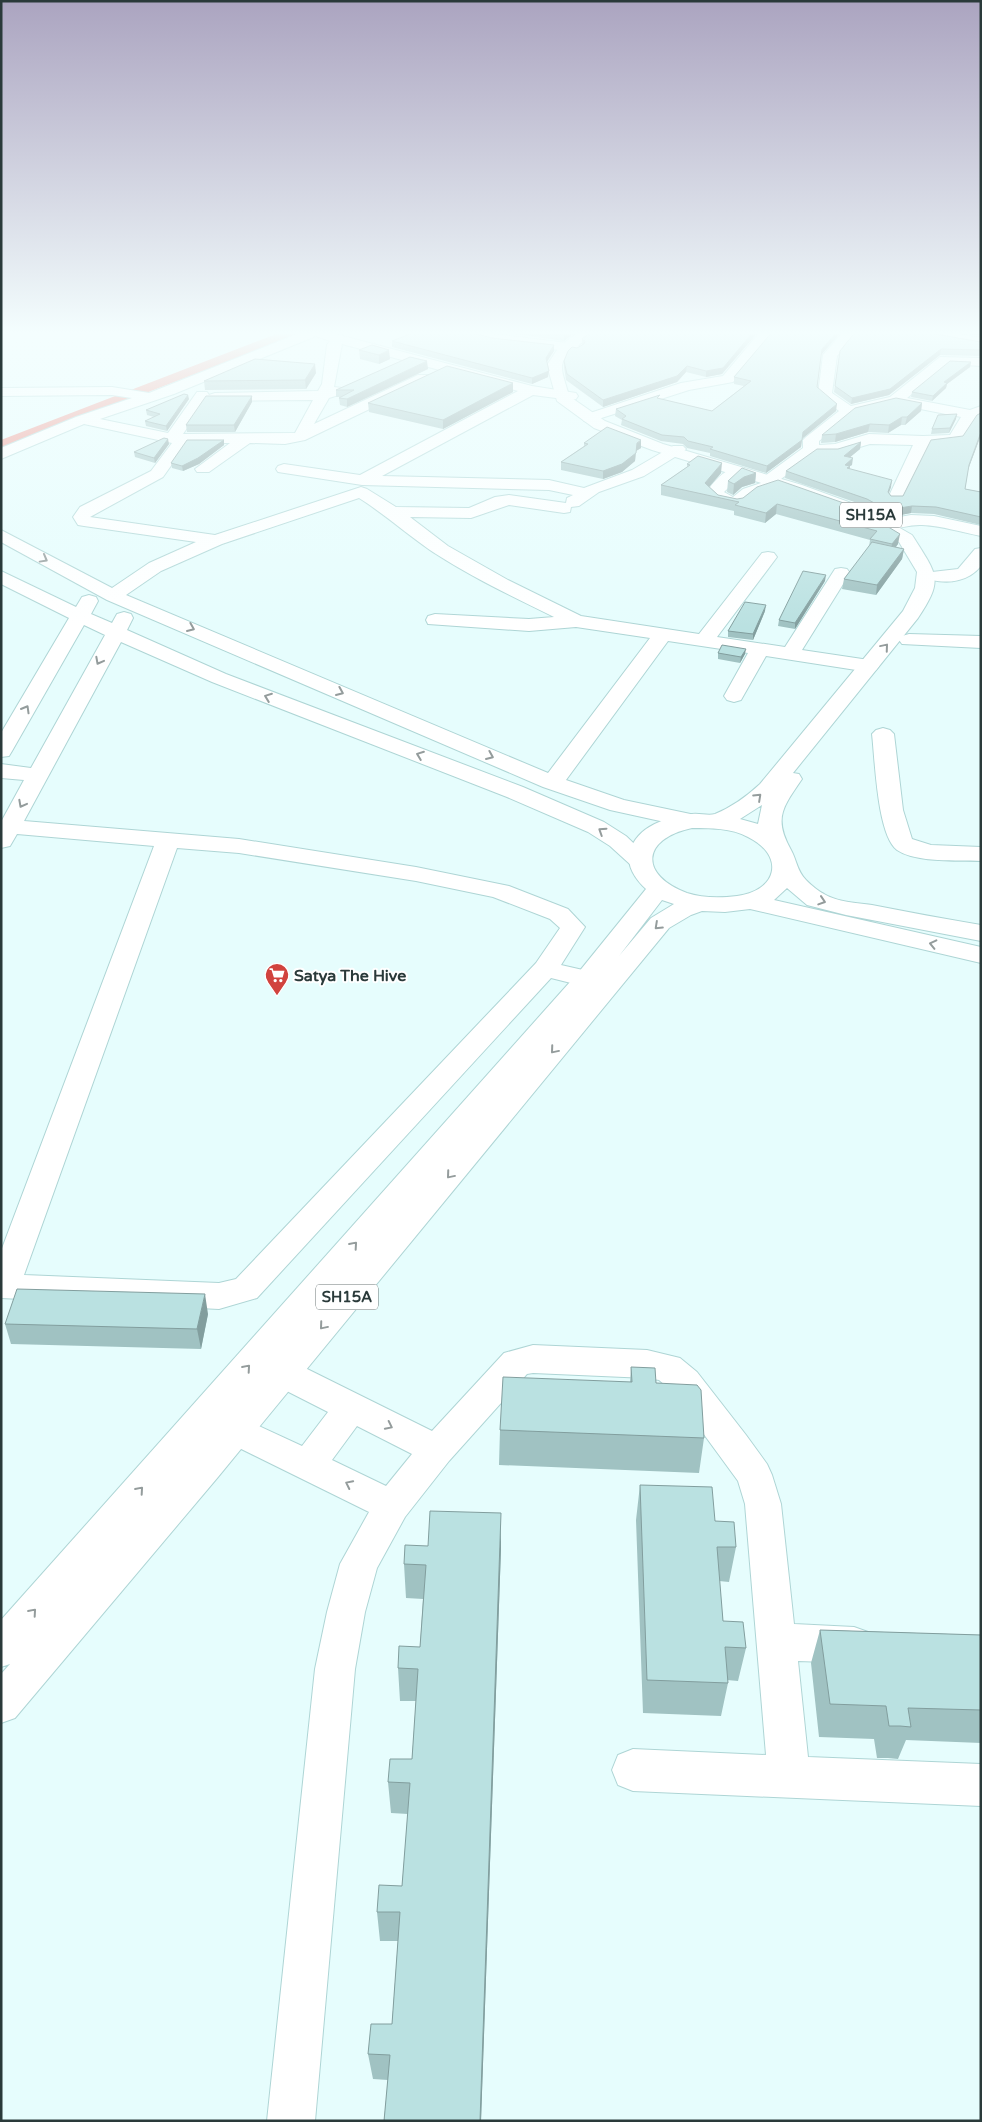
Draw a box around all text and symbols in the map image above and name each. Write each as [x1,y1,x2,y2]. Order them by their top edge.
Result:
road number: SH15A [840,502,902,528]
one-way arrow [38,553,47,563]
one-way arrow [186,622,195,633]
one-way arrow [880,643,889,652]
one-way arrow [96,655,106,664]
one-way arrow [335,686,344,697]
one-way arrow [264,693,273,703]
one-way arrow [19,705,29,714]
one-way arrow [485,749,494,760]
one-way arrow [416,751,425,761]
one-way arrow [752,794,761,803]
one-way arrow [18,798,28,807]
one-way arrow [598,828,608,837]
one-way arrow [817,895,826,905]
one-way arrow [655,920,664,929]
one-way arrow [929,939,938,950]
supermarket icon: Satya The Hive [264,962,290,996]
place label: Satya The Hive [294,966,406,986]
one-way arrow [551,1044,559,1053]
one-way arrow [446,1169,455,1178]
one-way arrow [349,1242,358,1251]
road number: SH15A [316,1284,378,1310]
one-way arrow [319,1320,328,1329]
one-way arrow [242,1364,251,1373]
one-way arrow [384,1420,393,1430]
one-way arrow [345,1481,354,1491]
one-way arrow [135,1487,144,1496]
one-way arrow [28,1609,37,1618]

